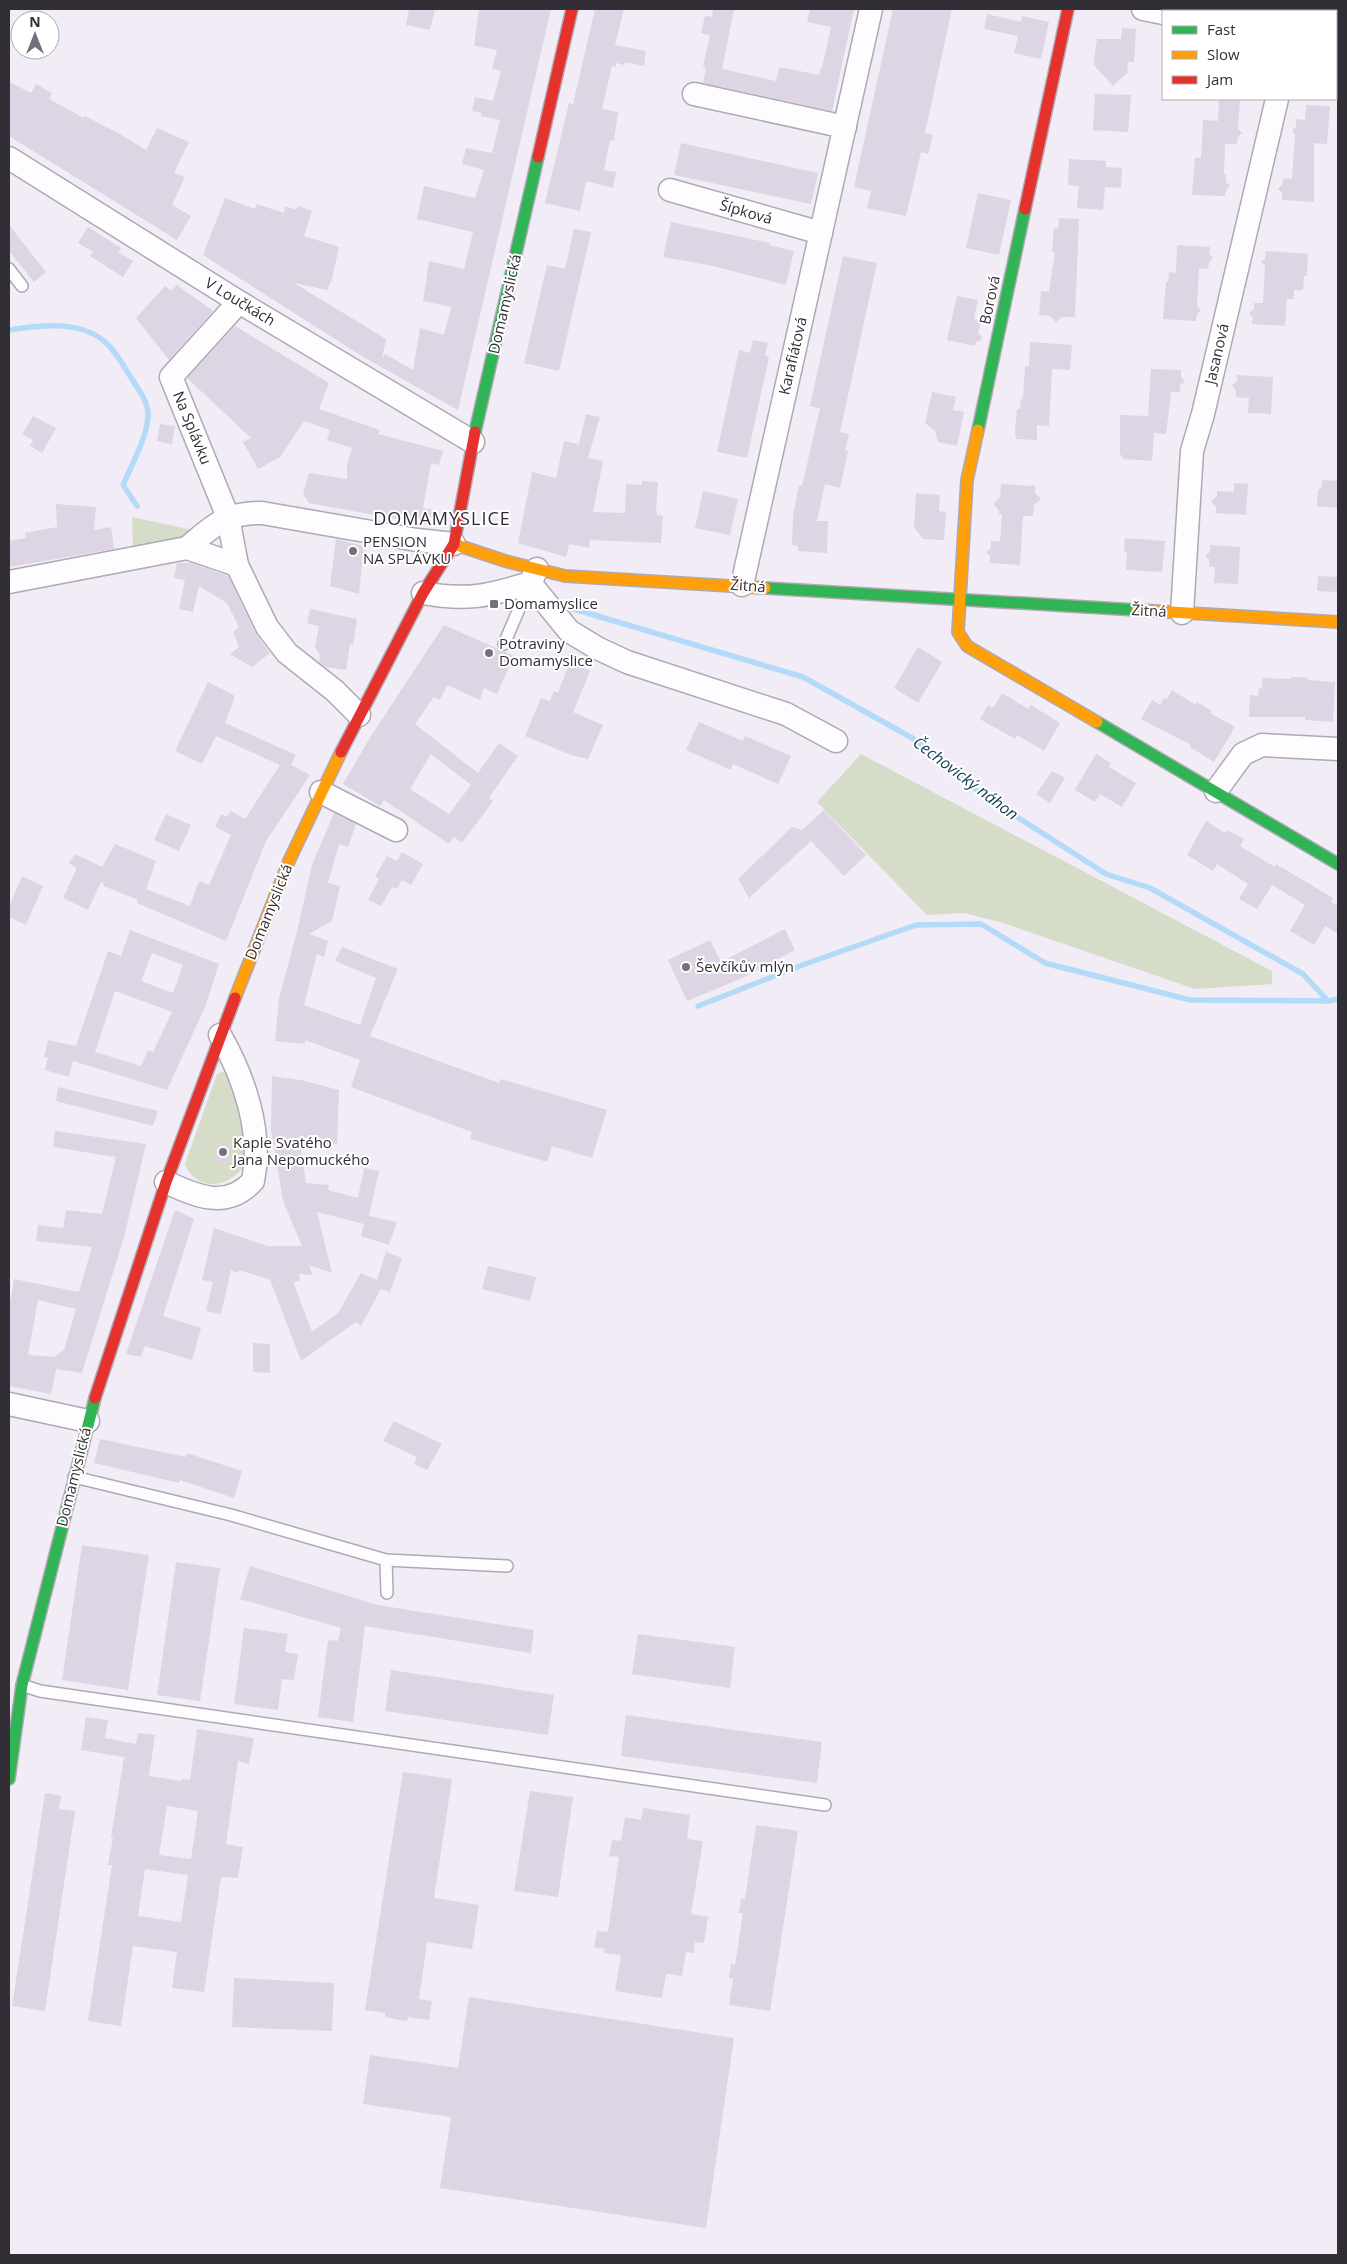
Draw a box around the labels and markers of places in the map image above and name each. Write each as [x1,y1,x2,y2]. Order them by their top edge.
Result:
place label: PENSION NA SPLÁVKU [363,531,451,568]
marker: PENSION NA SPLÁVKU [347,545,359,557]
place label: Domamyslice [504,593,598,613]
marker: Domamyslice [488,598,500,610]
place label: Potraviny Domamyslice [499,633,593,670]
marker: Potraviny Domamyslice [483,647,495,659]
place label: Ševčíkův mlýn [696,956,794,976]
marker: Ševčíkův mlýn [680,961,692,973]
place label: Kaple Svatého Jana Nepomuckého [231,1132,370,1169]
marker: Kaple Svatého Jana Nepomuckého [217,1146,229,1158]

